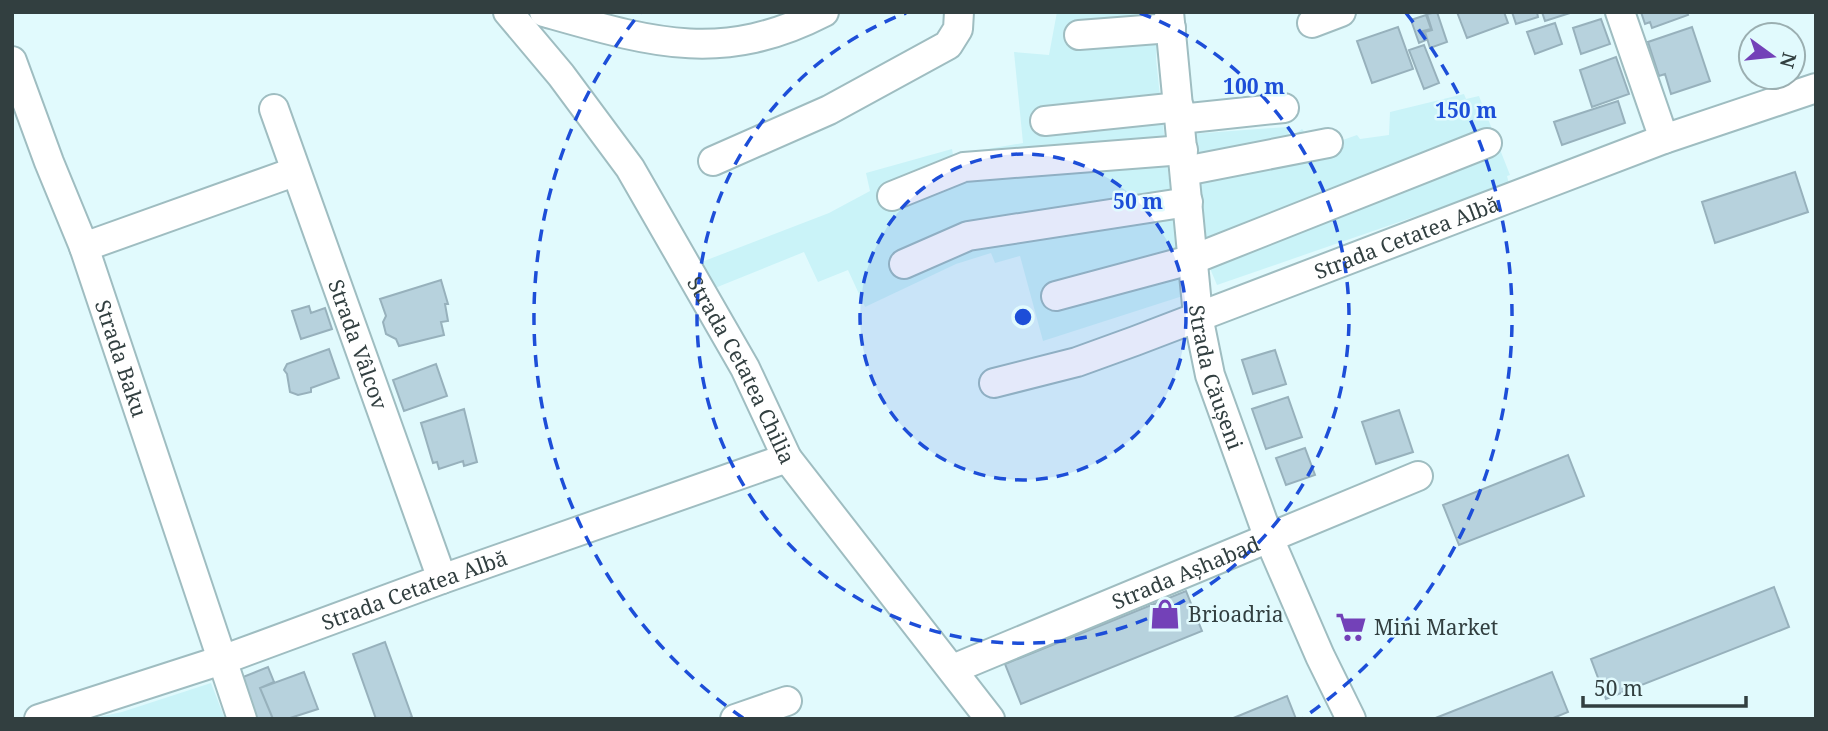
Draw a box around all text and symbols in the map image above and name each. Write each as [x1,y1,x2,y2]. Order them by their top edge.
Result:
north arrow [1737,21,1807,91]
text: N [1774,50,1803,71]
text: 100 m [1223,72,1285,100]
text: 150 m [1435,96,1497,124]
text: 50 m [1113,187,1163,215]
street label: Strada Cetatea Albă [1310,189,1503,285]
street label: Strada Cetatea Chilia [681,271,802,468]
street label: Strada Vâlcov [322,276,395,414]
street label: Strada Baku [89,296,154,421]
street label: Strada Căușeni [1183,304,1250,454]
centre of rings [1011,305,1035,329]
street label: Strada Așhabad [1108,529,1264,616]
street label: Strada Cetatea Albă [317,543,511,636]
shop icon: Brioadria [1148,597,1182,631]
place label: Brioadria [1188,600,1284,628]
supermarket icon: Mini Market [1334,610,1368,644]
place label: Mini Market [1374,613,1498,641]
scale bar [1583,664,1746,708]
text: 50 m [1594,674,1643,702]

